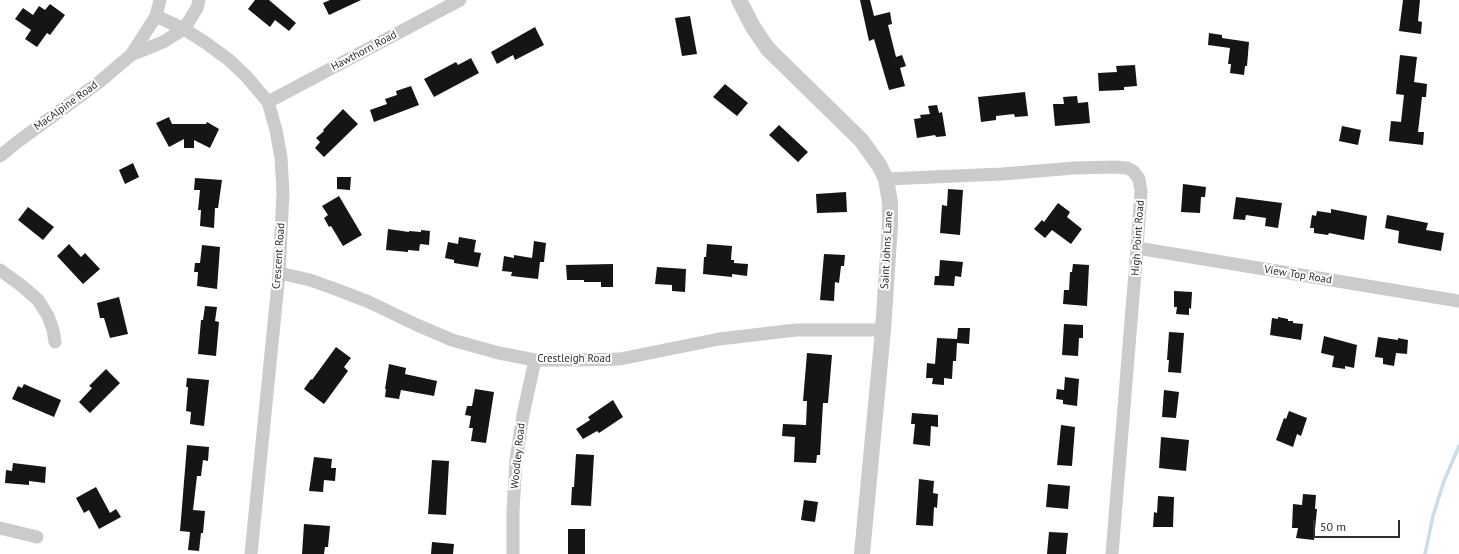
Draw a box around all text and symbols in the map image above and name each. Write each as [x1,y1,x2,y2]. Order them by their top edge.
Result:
street label: Hawthorn Road [329,28,399,74]
street label: MacAlpine Road [32,78,100,134]
street label: High Point Road [1129,200,1147,276]
street label: Saint Johns Lane [878,211,896,289]
street label: Crescent Road [270,222,288,290]
street label: View Top Road [1263,263,1333,287]
street label: Crestleigh Road [537,352,611,366]
street label: Woodley Road [508,422,528,490]
scale bar [1315,512,1402,538]
text: 50 m [1320,519,1346,534]

